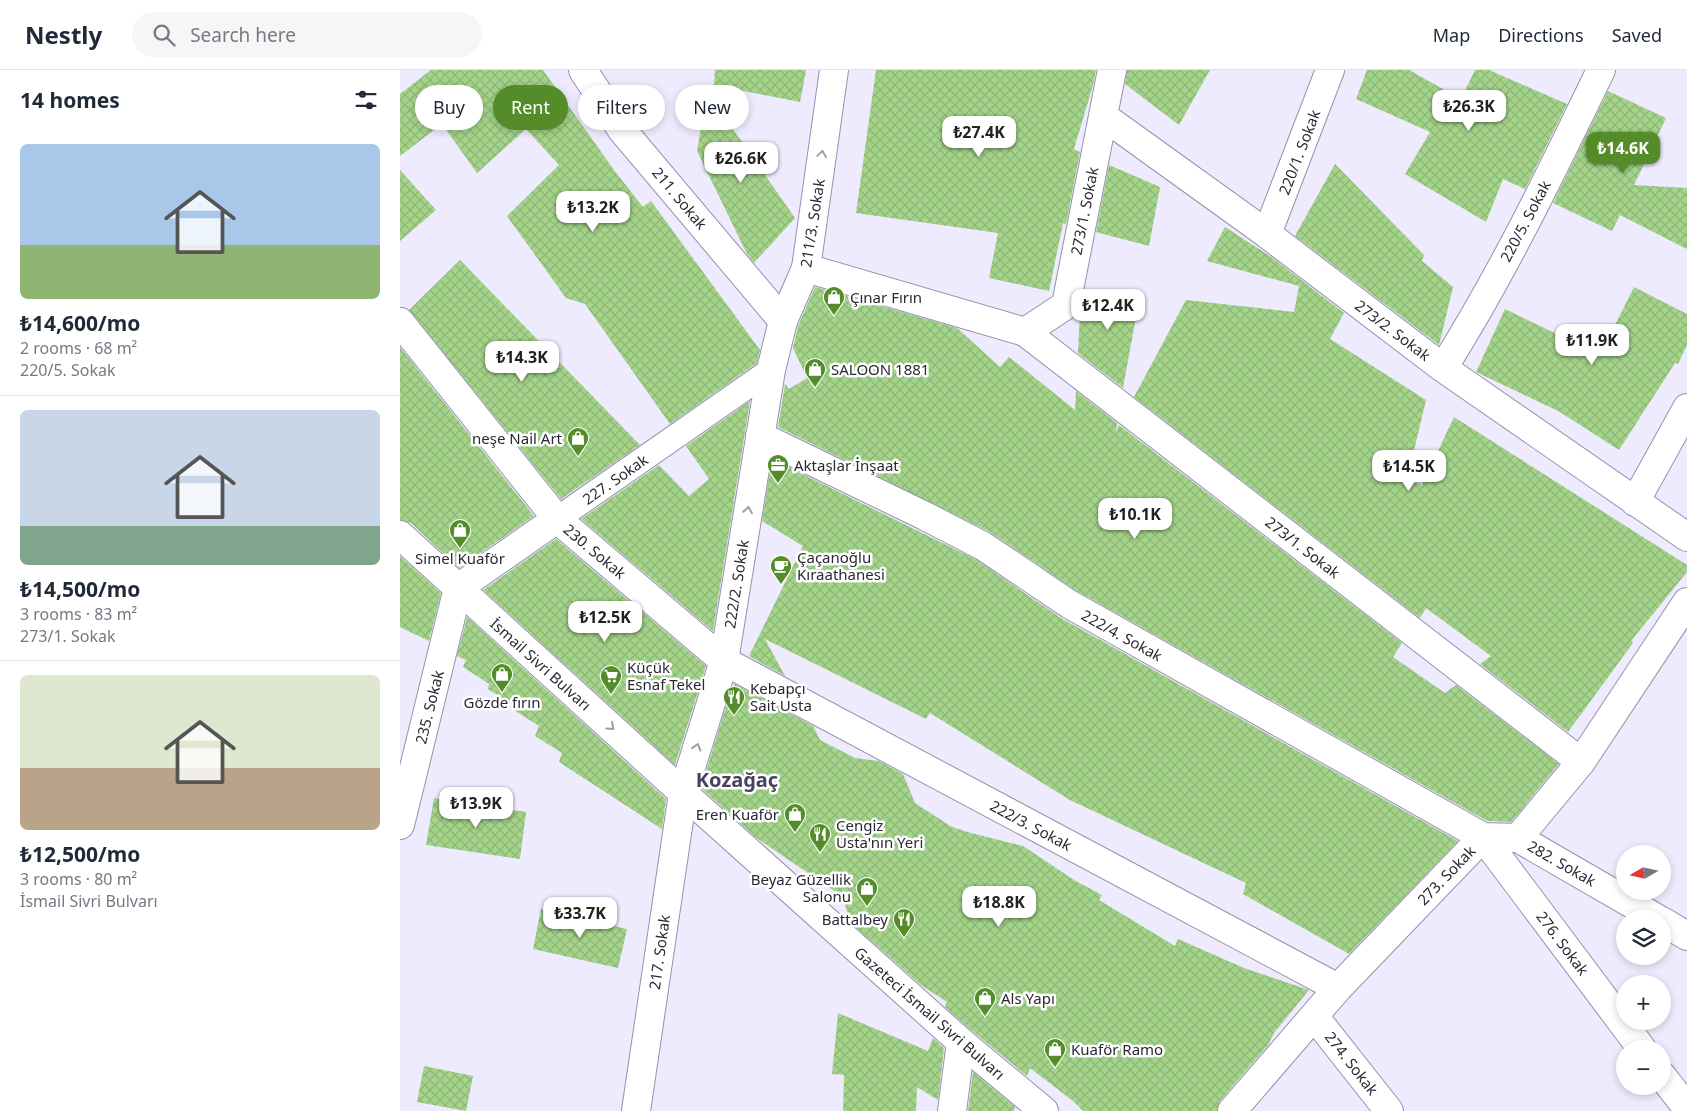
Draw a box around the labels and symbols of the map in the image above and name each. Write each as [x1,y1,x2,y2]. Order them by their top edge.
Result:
pin: ₺26.3K [1428,90,1510,132]
street label: 220/1. Sokak [1274,107,1324,197]
pin: ₺27.4K [938,116,1020,158]
pin: ₺14.6K [1582,132,1664,174]
pin: ₺26.6K [700,142,782,184]
one-way arrow [816,150,827,158]
street label: 211. Sokak [648,163,712,233]
street label: 273/1. Sokak [1066,165,1102,257]
street label: 211/3. Sokak [795,177,829,269]
street label: 220/5. Sokak [1495,177,1555,265]
pin: ₺13.2K [552,190,634,233]
shop icon: Çınar Fırın [822,285,846,316]
place label: Çınar Fırın [850,287,922,307]
pin: ₺12.4K [1067,288,1149,331]
street label: 273/2. Sokak [1351,295,1435,365]
pin: ₺11.9K [1551,324,1633,366]
pin: ₺14.3K [481,340,563,383]
shop icon: SALOON 1881 [803,357,827,388]
place label: SALOON 1881 [831,359,929,379]
shop icon: neşe Nail Art [566,426,590,457]
place label: neşe Nail Art [472,428,563,448]
street label: 227. Sokak [578,449,652,509]
pin: ₺14.5K [1368,450,1450,492]
office icon: Aktaşlar İnşaat [766,453,790,484]
place label: Aktaşlar İnşaat [794,455,899,475]
pin: ₺10.1K [1094,498,1176,540]
one-way arrow [743,505,753,514]
street label: 273/1. Sokak [1262,512,1344,582]
shop icon: Simel Kuaför [448,518,472,549]
street label: 230. Sokak [560,519,630,583]
street label: 222/2. Sokak [719,538,753,630]
place label: Çaçanoğlu Kıraathanesi [797,547,885,584]
place label: Simel Kuaför [415,548,505,568]
cafe icon: Çaçanoğlu Kıraathanesi [769,554,793,585]
pin: ₺12.5K [564,600,646,643]
street label: 222/4. Sokak [1078,605,1166,665]
street label: İsmail Sivri Bulvarı [486,613,596,715]
place label: Küçük Esnaf Tekel [627,657,705,694]
shop icon: Gözde fırın [490,662,514,693]
supermarket icon: Küçük Esnaf Tekel [599,664,623,695]
street label: 235. Sokak [410,668,448,746]
place label: Kebapçı Sait Usta [750,678,812,715]
restaurant icon: Kebapçı Sait Usta [722,685,746,716]
place label: Gözde fırın [464,692,540,712]
one-way arrow [605,721,614,730]
one-way arrow [691,743,701,751]
district label: Kozağaç [696,766,778,793]
pin: ₺13.9K [435,786,517,829]
street label: 222/3. Sokak [987,795,1075,855]
shop icon: Eren Kuaför [783,802,807,833]
place label: Eren Kuaför [696,804,779,824]
place label: Cengiz Usta'nın Yeri [836,815,923,852]
restaurant icon: Cengiz Usta'nın Yeri [808,822,832,853]
street label: 282. Sokak [1524,835,1600,891]
street label: 273. Sokak [1413,841,1479,909]
north arrow [1616,845,1671,900]
place label: Beyaz Güzellik Salonu [751,869,851,906]
shop icon: Beyaz Güzellik Salonu [855,876,879,907]
pin: ₺18.8K [958,886,1040,928]
pin: ₺33.7K [539,896,621,939]
restaurant icon: Battalbey [892,907,916,938]
street label: 276. Sokak [1532,907,1594,979]
place label: Battalbey [822,909,888,929]
street label: 217. Sokak [644,913,674,991]
street label: Gazeteci İsmail Sivri Bulvarı [851,942,1009,1084]
shop icon: Als Yapı [973,986,997,1017]
place label: Als Yapı [1001,988,1055,1008]
street label: 274. Sokak [1321,1027,1383,1099]
shop icon: Kuaför Ramo [1043,1037,1067,1068]
place label: Kuaför Ramo [1071,1039,1163,1059]

